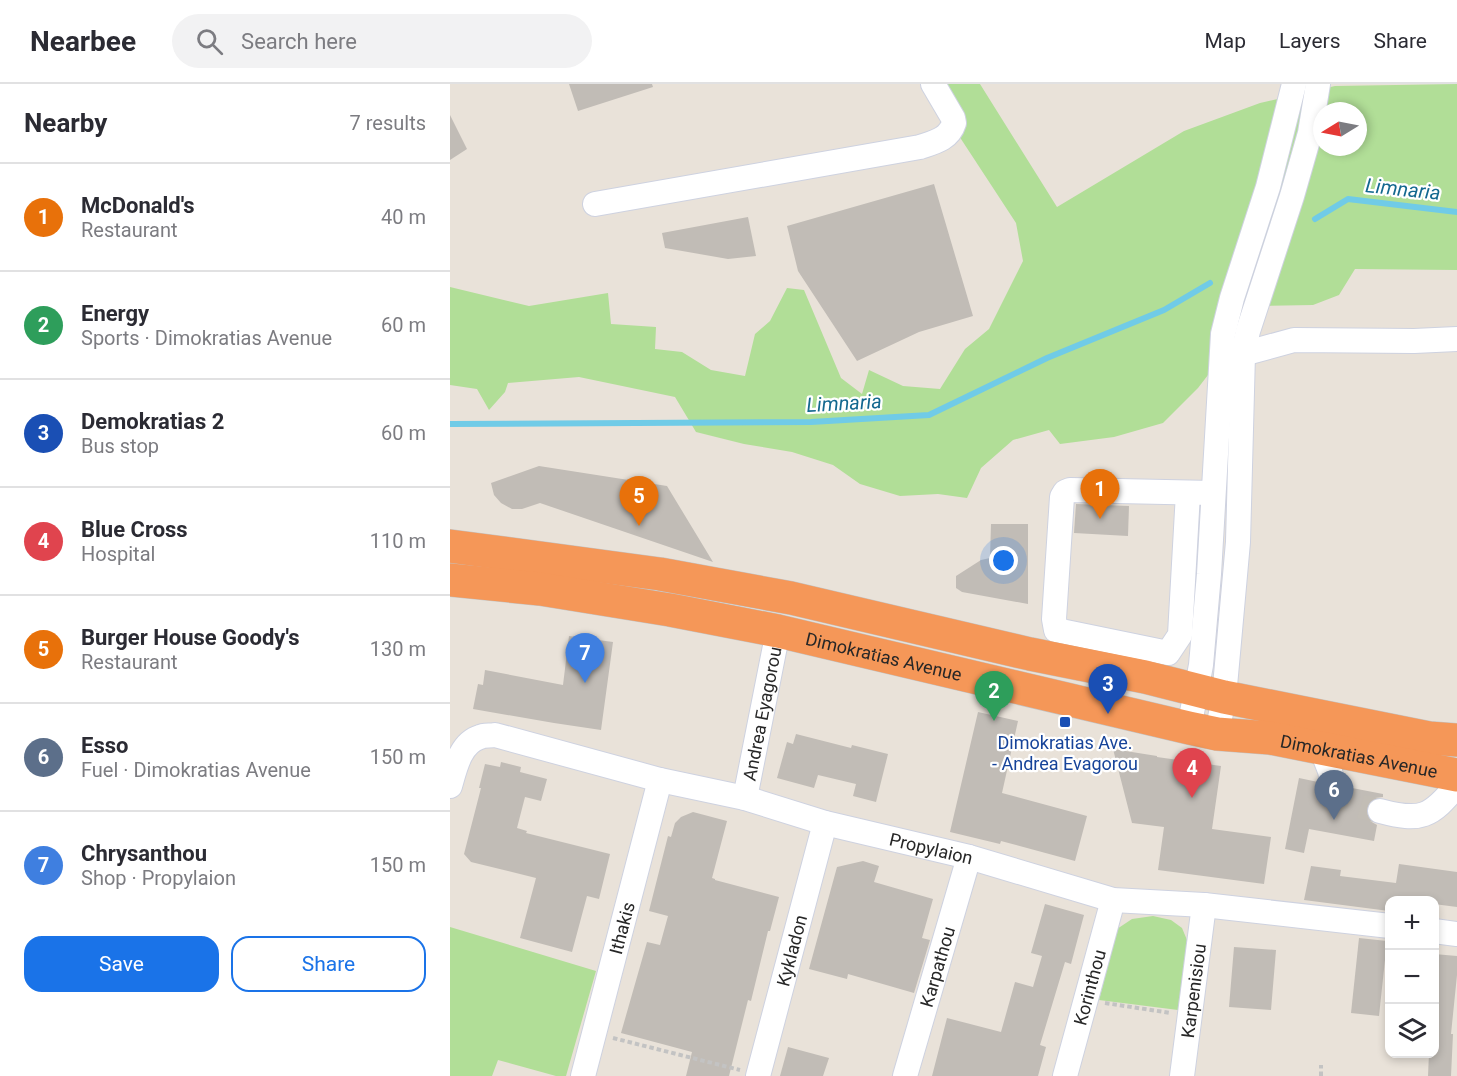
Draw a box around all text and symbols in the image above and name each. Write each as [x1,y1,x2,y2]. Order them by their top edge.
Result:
search box [172,14,592,68]
text: Nearbee [30,25,136,58]
icon: search [193,25,226,58]
text: Search here [241,29,357,54]
text: Map [1204,29,1246,53]
text: Layers [1279,29,1340,53]
text: Share [1373,29,1427,53]
north arrow [1313,102,1367,156]
text: Nearby [24,108,107,138]
text: 7 results [350,111,426,135]
water label: Limnaria [1364,173,1442,205]
text: McDonald's [81,193,195,218]
text: 1 [38,205,49,229]
text: 40 m [381,205,426,229]
text: Restaurant [81,218,178,242]
text: Energy [81,301,149,326]
text: 2 [38,313,49,337]
text: 60 m [381,313,426,337]
text: Sports · Dimokratias Avenue [81,326,332,350]
water label: Limnaria [806,389,882,417]
text: Demokratias 2 [81,409,224,434]
text: 3 [38,421,49,445]
text: 60 m [381,421,426,445]
text: Bus stop [81,434,159,458]
pin: 1 [1080,470,1120,519]
pin: 5 [620,476,658,526]
text: Blue Cross [81,517,188,542]
text: 4 [38,529,49,553]
text: 110 m [370,529,426,553]
text: Hospital [81,542,155,566]
your location [989,546,1018,575]
text: Burger House Goody's [81,625,299,650]
street label: Dimokratias Avenue [804,627,964,685]
pin: 7 [566,634,604,683]
text: 5 [38,637,49,661]
text: 130 m [370,637,426,661]
street label: Andrea Eyagorou [738,645,785,783]
text: Restaurant [81,650,178,674]
pin: 3 [1088,664,1128,714]
pin: 2 [974,672,1014,721]
marker: Dimokratias Ave. - Andrea Evagorou [1058,715,1072,729]
street label: Dimokratias Avenue [1279,730,1439,781]
place label: Dimokratias Ave. - Andrea Evagorou [992,732,1138,774]
text: Esso [81,733,128,758]
text: 6 [38,745,49,769]
text: 150 m [370,745,426,769]
pin: 4 [1172,748,1212,798]
text: Fuel · Dimokratias Avenue [81,758,311,782]
pin: 6 [1314,770,1354,820]
street label: Propylaion [887,828,975,868]
text: Chrysanthou [81,841,207,866]
text: 7 [38,853,49,877]
text: 150 m [370,853,426,877]
text: Shop · Propylaion [81,866,236,890]
map controls [1385,896,1439,1058]
button: + [1385,896,1439,950]
street label: Ithakis [605,899,638,956]
street label: Kykladon [772,912,811,988]
street label: Karpathou [915,924,959,1009]
button: Save [24,936,219,992]
button: Share [231,936,426,992]
street label: Karpenisiou [1176,942,1209,1039]
street label: Korinthou [1069,947,1110,1028]
button: − [1385,950,1439,1004]
button: layers [1385,1004,1439,1058]

